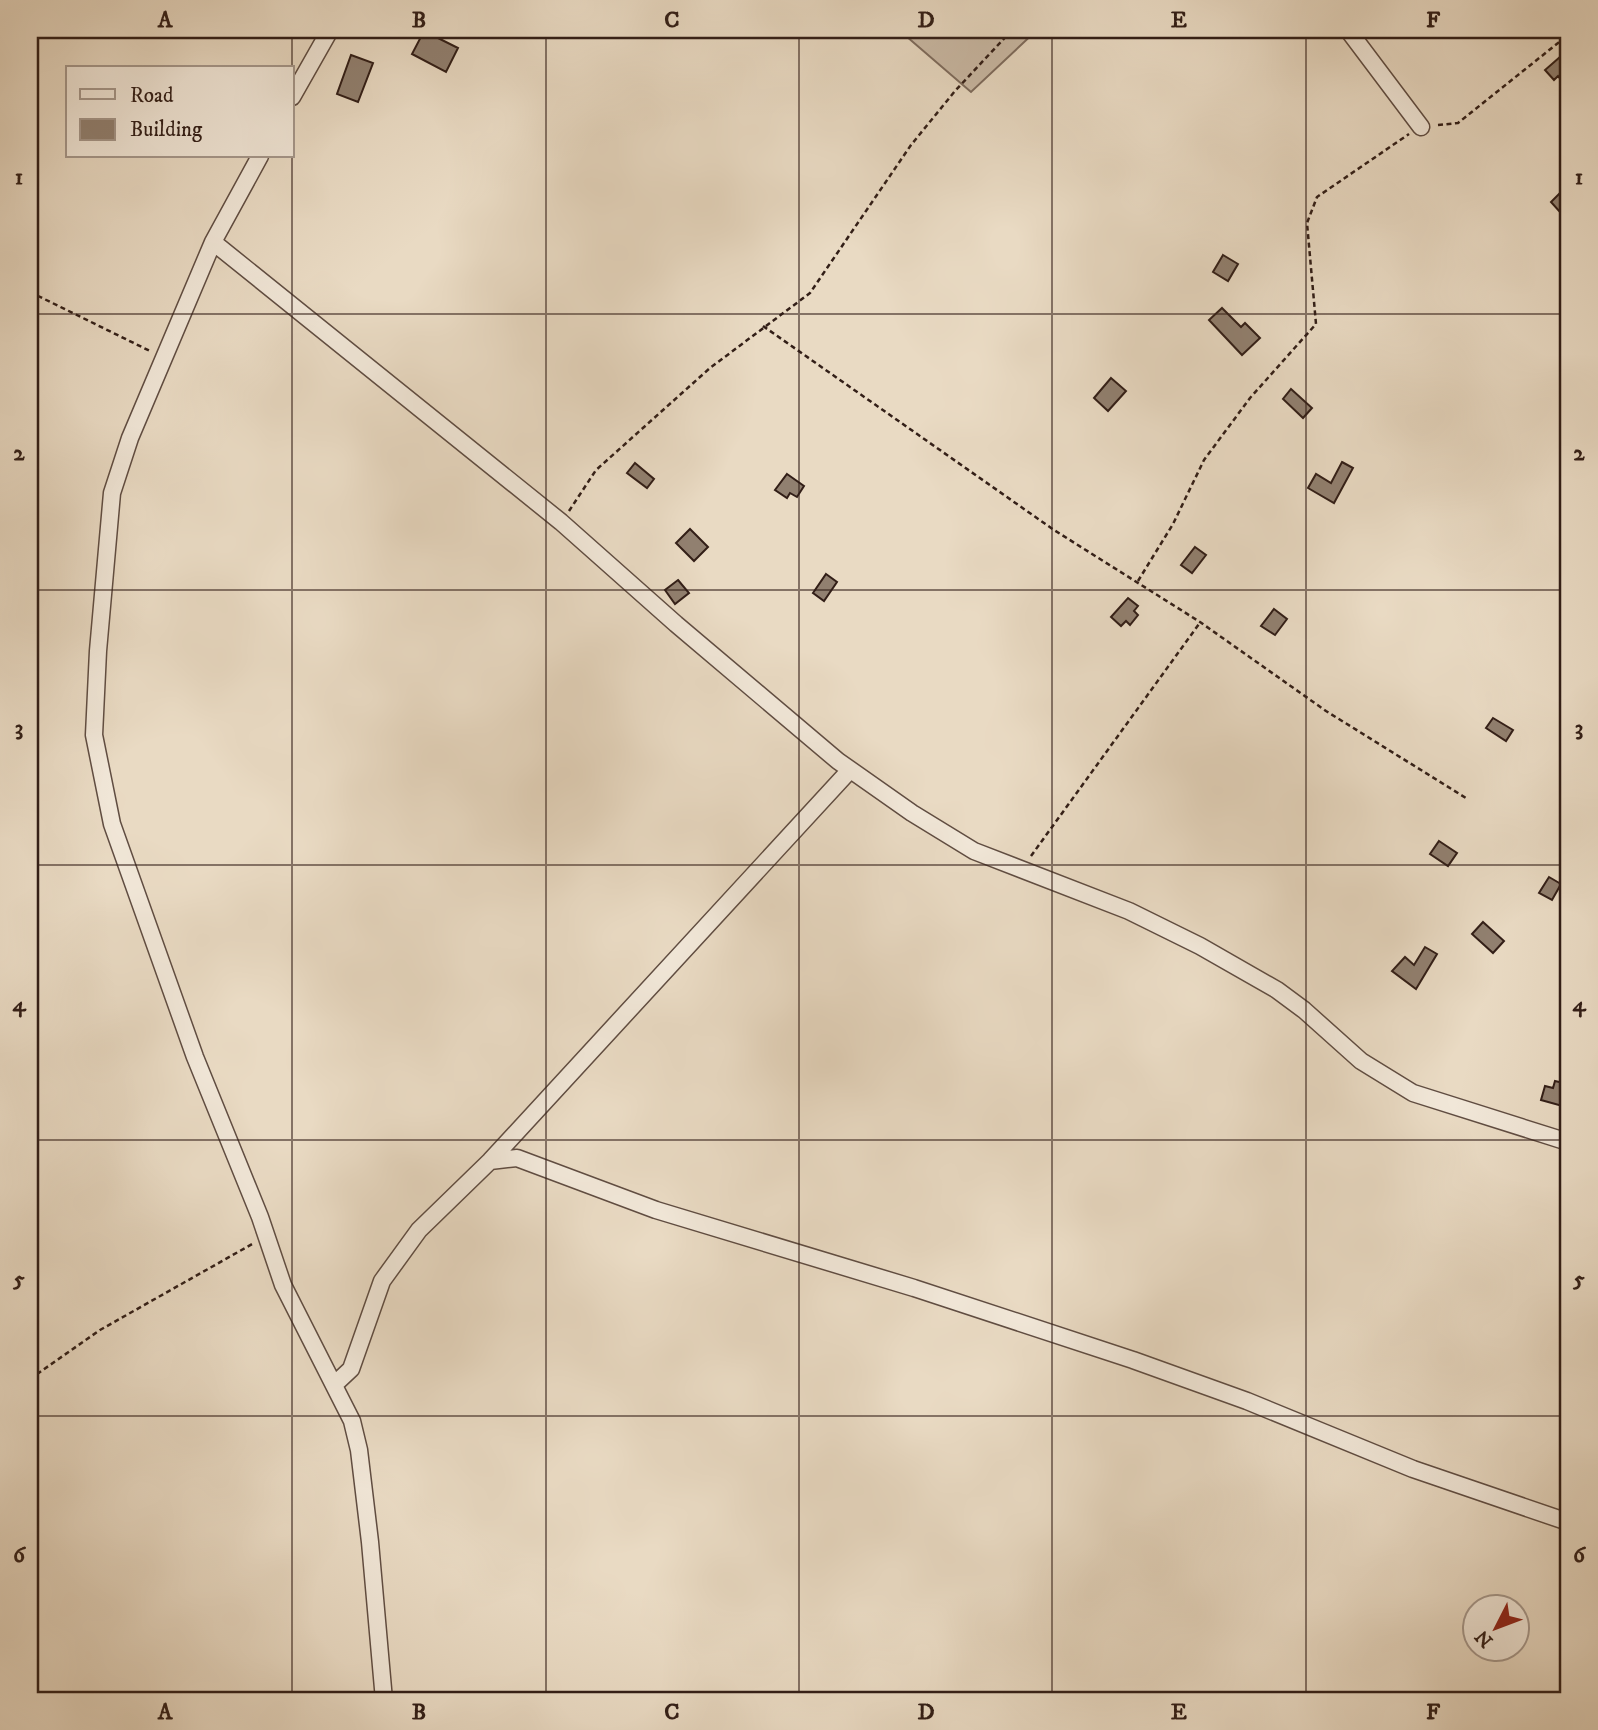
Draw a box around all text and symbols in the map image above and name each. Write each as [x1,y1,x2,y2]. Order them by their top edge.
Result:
text: A [157,6,174,35]
text: B [412,6,426,35]
text: C [664,6,680,35]
text: D [917,6,935,35]
text: E [1171,6,1187,35]
text: F [1426,6,1441,35]
legend [66,66,294,158]
text: Road [130,83,174,109]
text: Building [130,117,203,143]
text: 1 [15,163,23,192]
text: 1 [1575,163,1583,192]
text: 2 [13,439,25,468]
text: 2 [1573,439,1585,468]
text: 3 [15,714,23,743]
text: 3 [1575,714,1583,743]
text: 4 [12,990,27,1019]
text: 4 [1572,990,1587,1019]
text: 5 [12,1265,25,1294]
text: 5 [1572,1265,1585,1294]
text: 6 [13,1541,27,1570]
text: 6 [1573,1541,1587,1570]
north arrow [1462,1594,1532,1664]
text: N [1470,1625,1498,1652]
text: A [157,1698,174,1727]
text: B [412,1698,426,1727]
text: C [664,1698,680,1727]
text: D [917,1698,935,1727]
text: E [1171,1698,1187,1727]
text: F [1426,1698,1441,1727]

